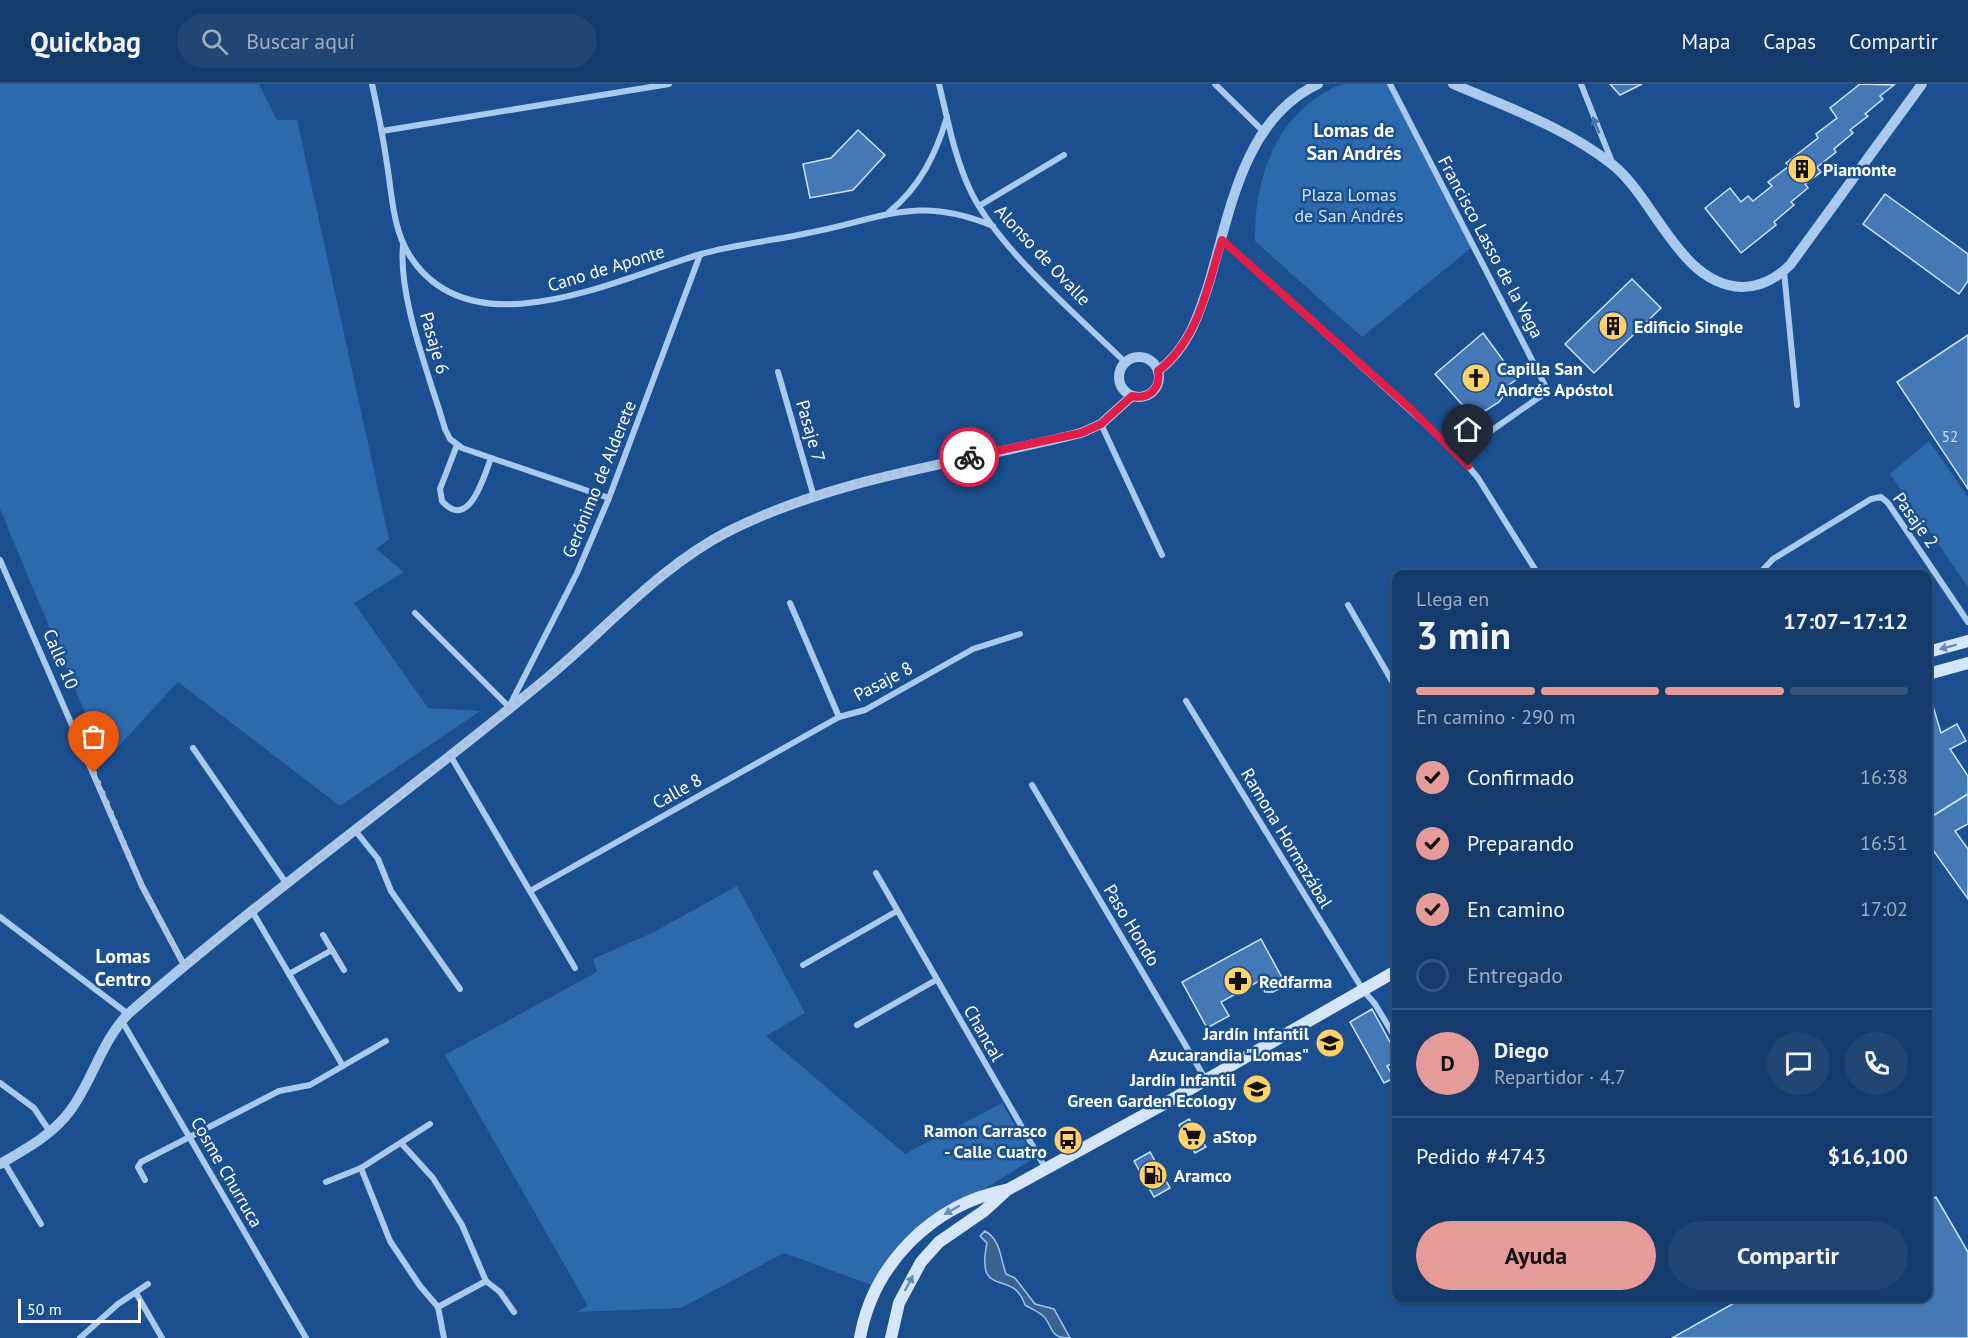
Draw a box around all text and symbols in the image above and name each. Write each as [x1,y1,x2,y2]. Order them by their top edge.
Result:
search box [177,14,597,68]
text: Quickbag [30,23,141,60]
icon: search [198,25,231,58]
text: Buscar aquí [246,27,355,55]
text: Mapa [1682,28,1730,55]
text: Capas [1763,28,1816,55]
text: Compartir [1849,28,1938,55]
one-way arrow [1591,116,1600,134]
district label: Lomas de San Andrés [1306,117,1402,166]
street label: Francisco Lasso de la Vega [1433,152,1549,342]
building icon: Piamonte [1786,153,1818,185]
place label: Piamonte [1823,158,1896,181]
park label: Plaza Lomas de San Andrés [1294,183,1404,227]
street label: Alonso de Ovalle [990,200,1096,310]
street label: Cano de Aponte [545,239,667,297]
street label: Pasaje 6 [415,309,455,377]
building icon: Edificio Single [1597,310,1629,342]
place label: Edificio Single [1634,315,1743,338]
place label: Capilla San Andrés Apóstol [1497,357,1614,401]
church icon: Capilla San Andrés Apóstol [1460,362,1492,394]
street label: Gerónimo de Alderete [557,397,641,561]
street label: Pasaje 7 [791,397,831,465]
pin [1442,404,1493,466]
icon: home [1451,413,1484,446]
courier [939,427,999,487]
house number: 52 [1942,427,1958,446]
icon: bike [953,441,986,474]
street label: Pasaje 2 [1888,488,1944,552]
text: Llega en [1416,586,1489,612]
text: 17:07–17:12 [1783,607,1908,635]
text: 3 min [1416,609,1511,660]
street label: Calle 10 [38,626,84,693]
one-way arrow [1939,642,1957,652]
street label: Pasaje 8 [850,656,916,706]
text: En camino · 290 m [1416,704,1576,730]
pin [68,711,119,773]
icon: bag [77,720,110,753]
icon: check [1416,761,1449,794]
text: Confirmado [1467,763,1574,791]
street label: Ramona Hormazábal [1236,764,1338,913]
text: 16:38 [1860,764,1908,790]
street label: Calle 8 [648,768,706,814]
icon: check [1416,827,1449,860]
text: Preparando [1467,829,1574,857]
text: 16:51 [1860,830,1908,856]
street label: Paso Hondo [1099,880,1165,970]
icon: check [1416,893,1449,926]
text: En camino [1467,895,1565,923]
text: 17:02 [1860,896,1908,922]
district label: Lomas Centro [95,943,151,992]
text: Entregado [1467,961,1563,989]
pharmacy icon: Redfarma [1222,965,1254,997]
place label: Redfarma [1259,970,1332,993]
street label: Chancal [959,1001,1010,1066]
place label: Jardín Infantil Azucarandia "Lomas" [1148,1022,1310,1066]
school or university icon: Jardín Infantil Azucarandia "Lomas" [1314,1027,1346,1059]
button: chat [1767,1032,1830,1095]
button: phone [1845,1032,1908,1095]
text: Diego [1494,1036,1549,1064]
text: D [1440,1049,1455,1077]
text: Repartidor · 4.7 [1494,1064,1626,1090]
place label: Jardín Infantil Green Garden Ecology [1067,1068,1237,1112]
school or university icon: Jardín Infantil Green Garden Ecology [1241,1073,1273,1105]
street label: Cosme Churruca [186,1112,268,1232]
place label: Ramon Carrasco - Calle Cuatro [924,1119,1047,1163]
supermarket icon: aStop [1176,1120,1208,1152]
bus stop icon: Ramon Carrasco - Calle Cuatro [1052,1124,1084,1156]
place label: aStop [1213,1125,1257,1148]
text: Pedido #4743 [1416,1142,1546,1170]
text: $16,100 [1828,1142,1908,1170]
fuel station icon: Aramco [1137,1159,1169,1191]
place label: Aramco [1174,1164,1232,1187]
one-way arrow [943,1205,960,1215]
button: Ayuda [1416,1221,1656,1290]
button: Compartir [1668,1221,1908,1290]
one-way arrow [904,1274,914,1291]
scale bar [18,1296,141,1324]
text: 50 m [27,1299,62,1319]

